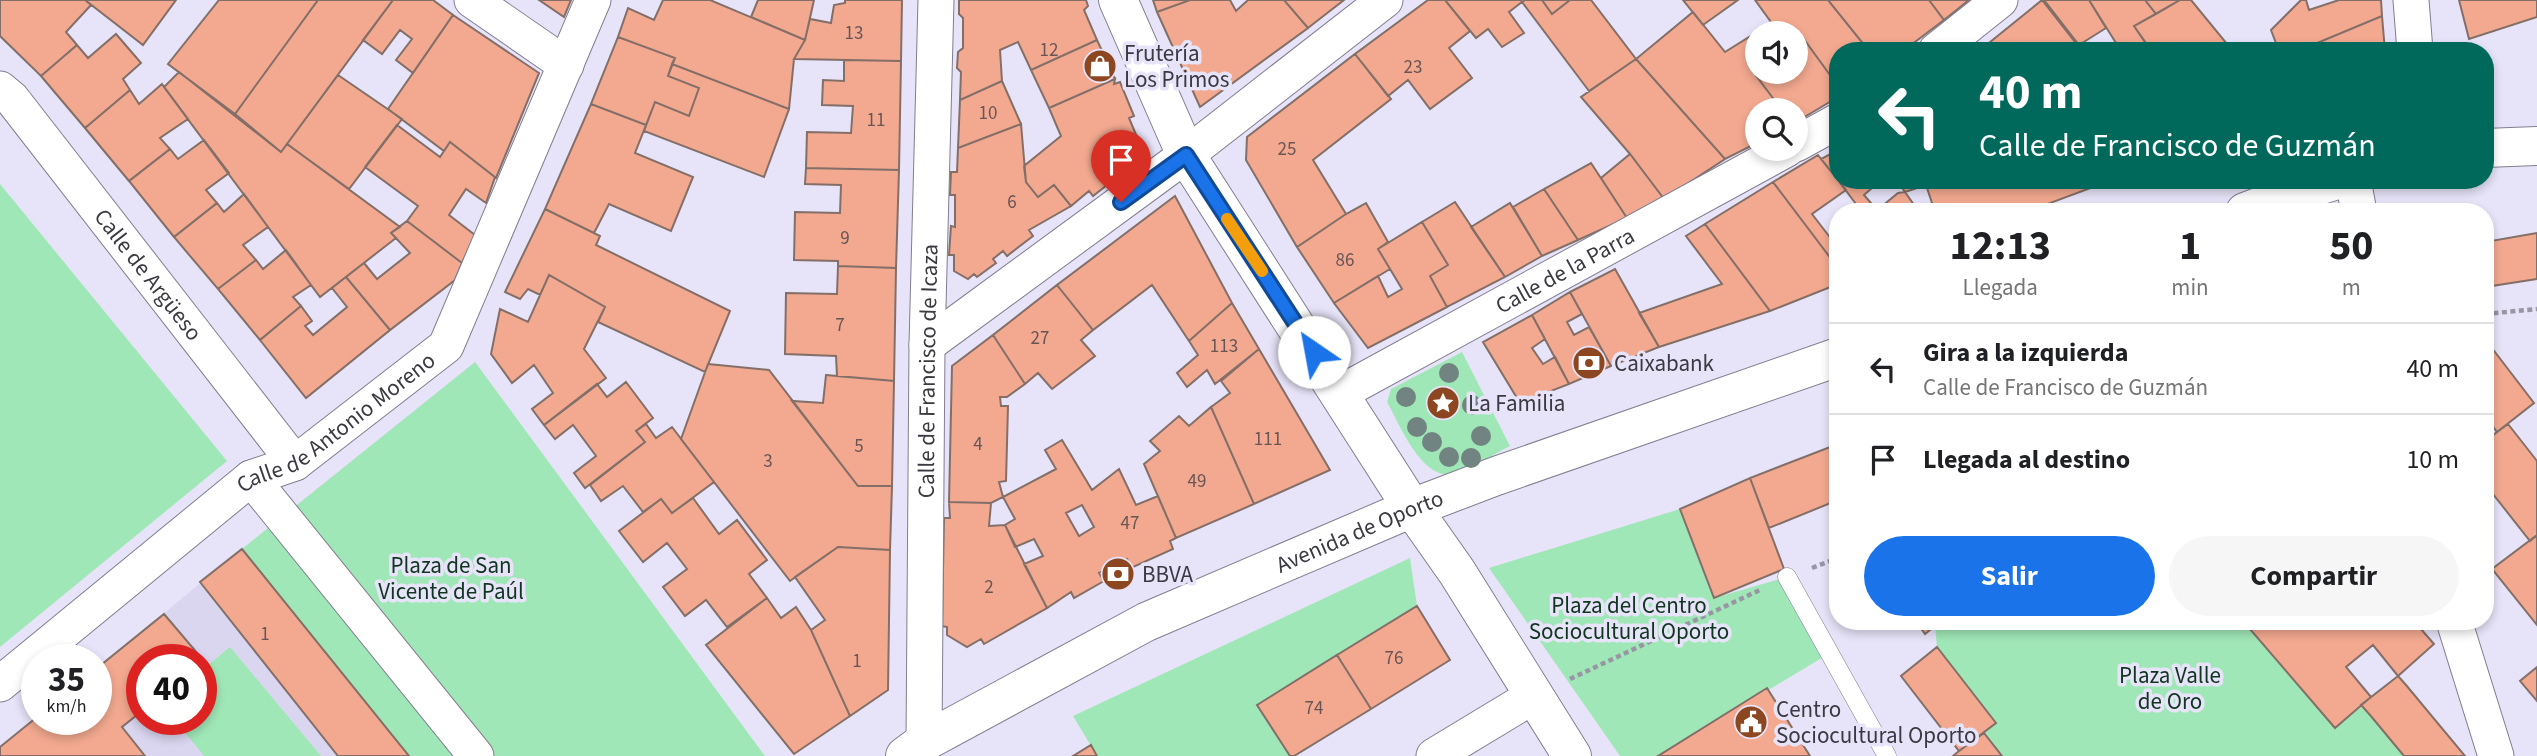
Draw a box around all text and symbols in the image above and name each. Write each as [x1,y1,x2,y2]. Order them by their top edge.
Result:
house number: 13 [845,20,863,47]
map controls [1745,21,1808,161]
button: sound [1745,21,1808,84]
house number: 12 [1040,37,1058,64]
place label: Frutería Los Primos [1124,37,1229,96]
shop icon: Frutería Los Primos [1081,47,1119,85]
house number: 23 [1404,54,1422,81]
text: 40 m [1979,58,2083,128]
icon: left [1864,70,1955,161]
button: search [1745,98,1808,161]
house number: 10 [979,100,997,127]
house number: 11 [867,107,885,134]
text: Calle de Francisco de Guzmán [1979,123,2376,169]
pin [1091,130,1151,202]
house number: 25 [1278,136,1296,163]
icon: arrive [1102,141,1140,179]
house number: 6 [1007,189,1017,216]
street label: Calle de Argüeso [86,202,210,348]
text: 12:13 [1950,216,2051,276]
text: 1 [2179,216,2201,276]
text: 50 [2329,216,2373,276]
street label: Calle de la Parra [1489,219,1640,322]
house number: 9 [840,225,850,252]
street label: Calle de Francisco de Icaza [910,243,947,498]
house number: 86 [1336,247,1354,274]
text: Llegada [1962,271,2038,304]
text: min [2171,271,2209,304]
text: m [2342,271,2361,304]
house number: 7 [835,312,845,339]
position arrow [1277,315,1351,389]
house number: 27 [1031,325,1049,352]
house number: 113 [1210,333,1238,360]
text: Gira a la izquierda [1923,334,2128,371]
street label: Calle de Antonio Moreno [229,344,442,501]
bank icon: Caixabank [1570,344,1608,382]
place label: Caixabank [1614,347,1715,380]
icon: left [1864,350,1902,388]
text: 40 m [2406,350,2459,387]
text: Calle de Francisco de Guzmán [1923,371,2208,404]
place icon: La Familia [1424,384,1462,422]
place label: La Familia [1468,387,1565,420]
house number: 111 [1254,426,1282,453]
house number: 4 [973,431,983,458]
house number: 5 [854,433,864,460]
icon: arrive [1864,441,1902,479]
text: Llegada al destino [1923,441,2130,478]
text: 10 m [2406,441,2459,478]
house number: 3 [763,448,773,475]
house number: 49 [1188,468,1206,495]
street label: Avenida de Oporto [1271,482,1448,581]
house number: 47 [1121,510,1139,537]
button: Salir [1864,536,2155,616]
button: Compartir [2169,536,2459,616]
park label: Plaza de San Vicente de Paúl [378,549,524,608]
bank icon: BBVA [1099,555,1137,593]
place label: BBVA [1142,558,1193,591]
house number: 2 [984,574,994,601]
park label: Plaza del Centro Sociocultural Oporto [1529,589,1729,648]
house number: 1 [260,621,270,648]
speed limit sign: 40 [126,644,217,735]
house number: 76 [1385,645,1403,672]
house number: 1 [852,648,862,675]
text: 35 [48,655,85,705]
park label: Plaza Valle de Oro [2119,659,2221,718]
place label: Centro Sociocultural Oporto [1776,693,1976,752]
text: km/h [47,694,86,719]
house number: 74 [1305,695,1323,722]
public building icon: Centro Sociocultural Oporto [1732,703,1770,741]

